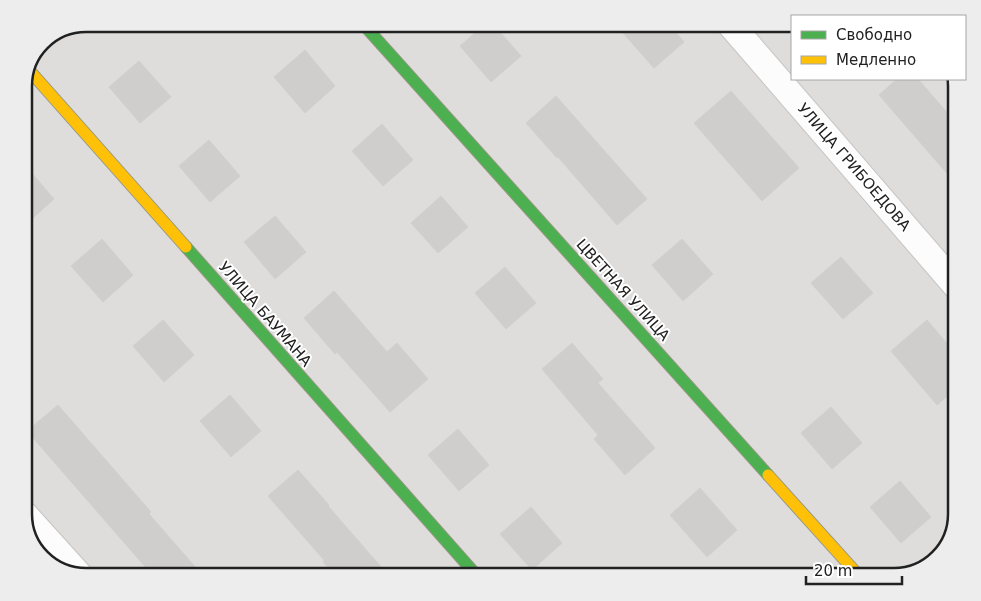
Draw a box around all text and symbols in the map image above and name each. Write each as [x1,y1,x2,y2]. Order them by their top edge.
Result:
legend [791,15,966,80]
text: Свободно [836,26,912,44]
text: Медленно [836,51,916,69]
street label: УЛИЦА ГРИБОЕДОВА [794,99,915,235]
street label: ЦВЕТНАЯ УЛИЦА [573,235,674,345]
street label: УЛИЦА БАУМАНА [215,258,316,371]
scale bar [806,554,902,586]
text: 20 m [814,562,852,580]

